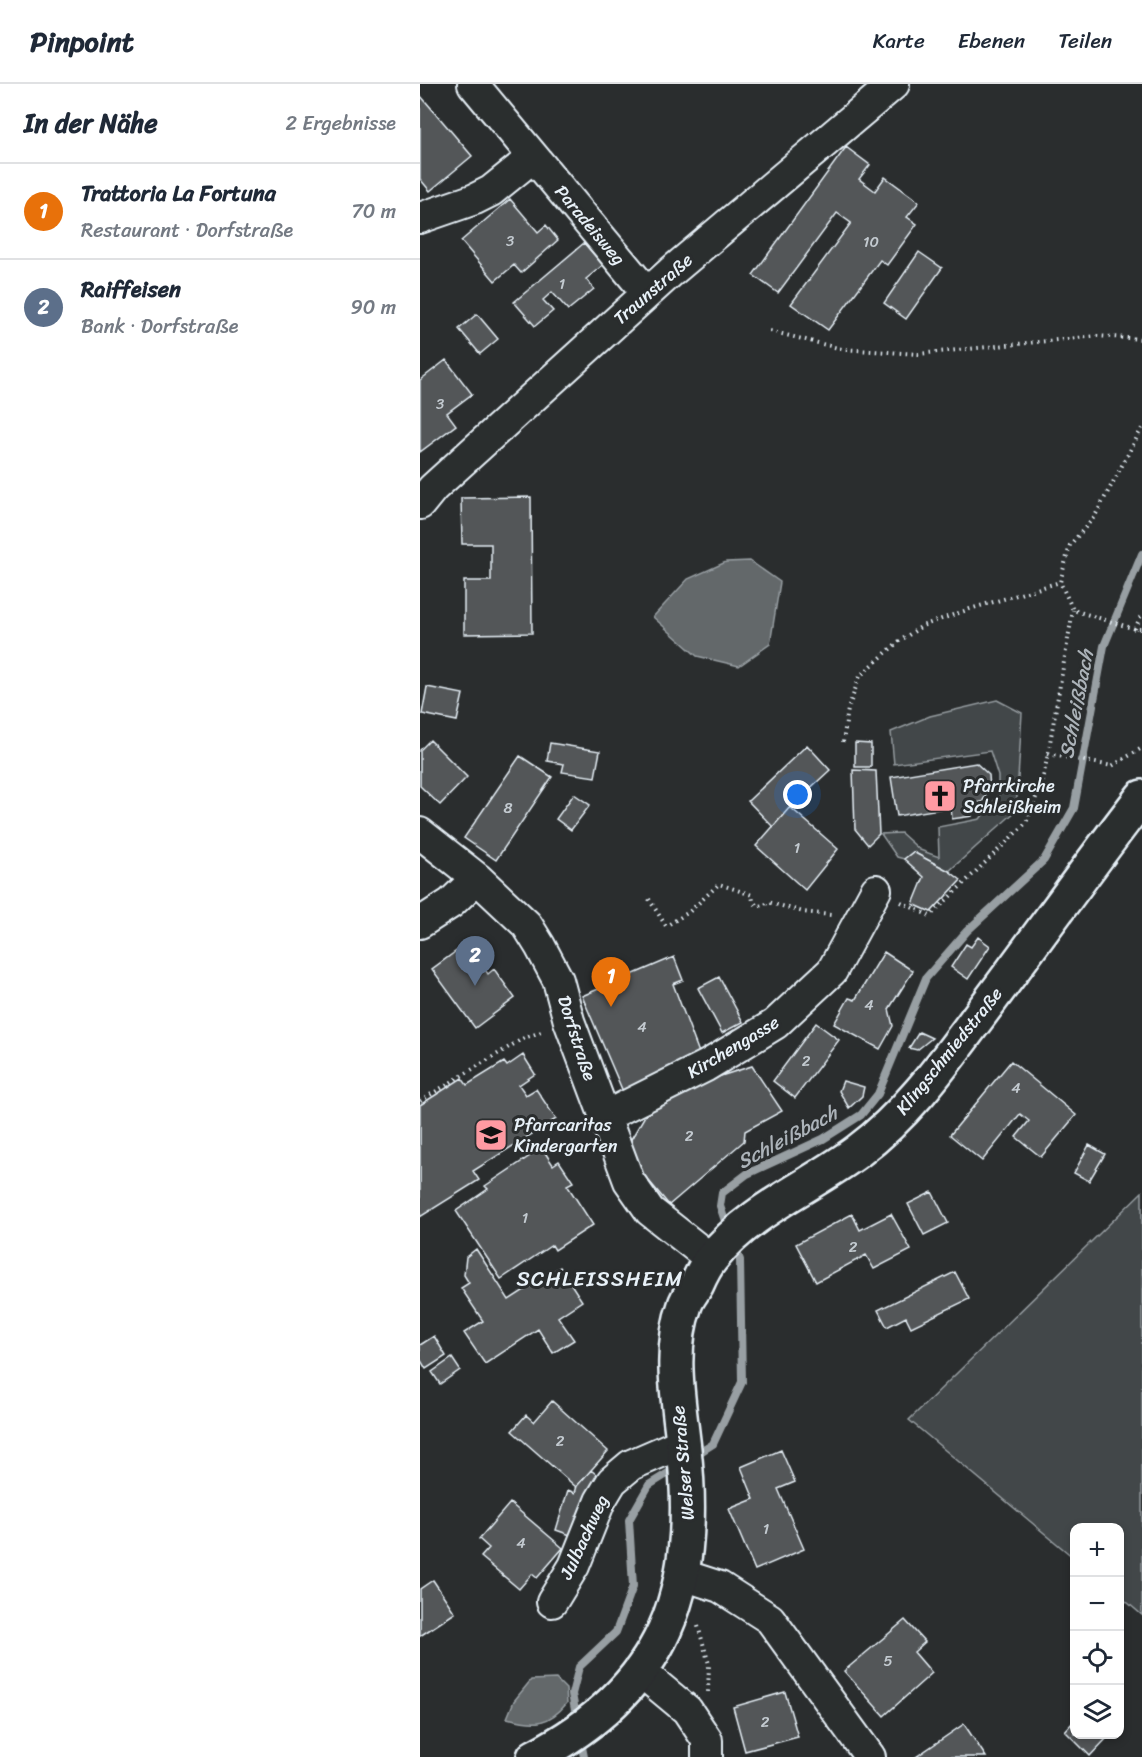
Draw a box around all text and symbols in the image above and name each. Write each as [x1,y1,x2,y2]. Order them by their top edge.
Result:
text: Pinpoint [30,17,134,66]
text: Karte [873,22,925,60]
text: Ebenen [958,22,1025,60]
text: Teilen [1058,22,1112,60]
text: In der Nähe [24,100,158,146]
text: 2 Ergebnisse [286,106,396,141]
text: Trattoria La Fortuna [81,174,276,213]
street label: Paradeisweg [546,177,634,273]
text: 1 [39,194,48,229]
text: 70 m [351,194,396,229]
text: Restaurant · Dorfstraße [81,213,293,248]
house number: 3 [506,228,514,254]
house number: 10 [863,229,879,255]
street label: Traunstraße [606,245,700,333]
text: Raiffeisen [81,270,181,309]
house number: 1 [559,271,565,297]
text: 2 [38,290,49,325]
text: 90 m [351,290,396,325]
text: Bank · Dorfstraße [81,309,238,344]
house number: 3 [436,391,444,417]
water label: Schleißbach [1049,645,1104,761]
place label: Pfarrkirche Schleißheim [963,770,1062,823]
church icon: Pfarrkirche Schleißheim [922,778,958,814]
your location [783,780,812,809]
house number: 8 [503,795,513,821]
house number: 1 [794,835,800,861]
pin: 2 [456,936,494,986]
pin: 1 [592,958,630,1007]
street label: Klingschmiedstraße [887,980,1011,1122]
street label: Dorfstraße [548,991,606,1085]
house number: 4 [864,992,874,1018]
street label: Kirchengasse [680,1007,786,1087]
house number: 4 [637,1014,647,1040]
house number: 2 [802,1048,811,1074]
house number: 4 [1011,1075,1021,1101]
water label: Schleißbach [731,1096,845,1179]
place label: Pfarrcaritas Kindergarten [514,1109,618,1162]
school or university icon: Pfarrcaritas Kindergarten [473,1117,509,1153]
house number: 2 [685,1123,694,1149]
house number: 1 [522,1205,528,1231]
house number: 2 [849,1234,858,1260]
district label: SCHLEISSHEIM [516,1260,684,1298]
street label: Welser Straße [662,1404,704,1522]
house number: 2 [556,1428,565,1454]
street label: Julbachweg [550,1489,618,1586]
house number: 1 [763,1516,769,1542]
map controls [1070,1523,1124,1739]
button: + [1070,1523,1124,1577]
house number: 4 [516,1530,526,1556]
button: − [1070,1577,1124,1631]
button: locate [1070,1631,1124,1685]
house number: 5 [883,1648,893,1674]
button: layers [1070,1685,1124,1739]
house number: 2 [761,1709,770,1735]

